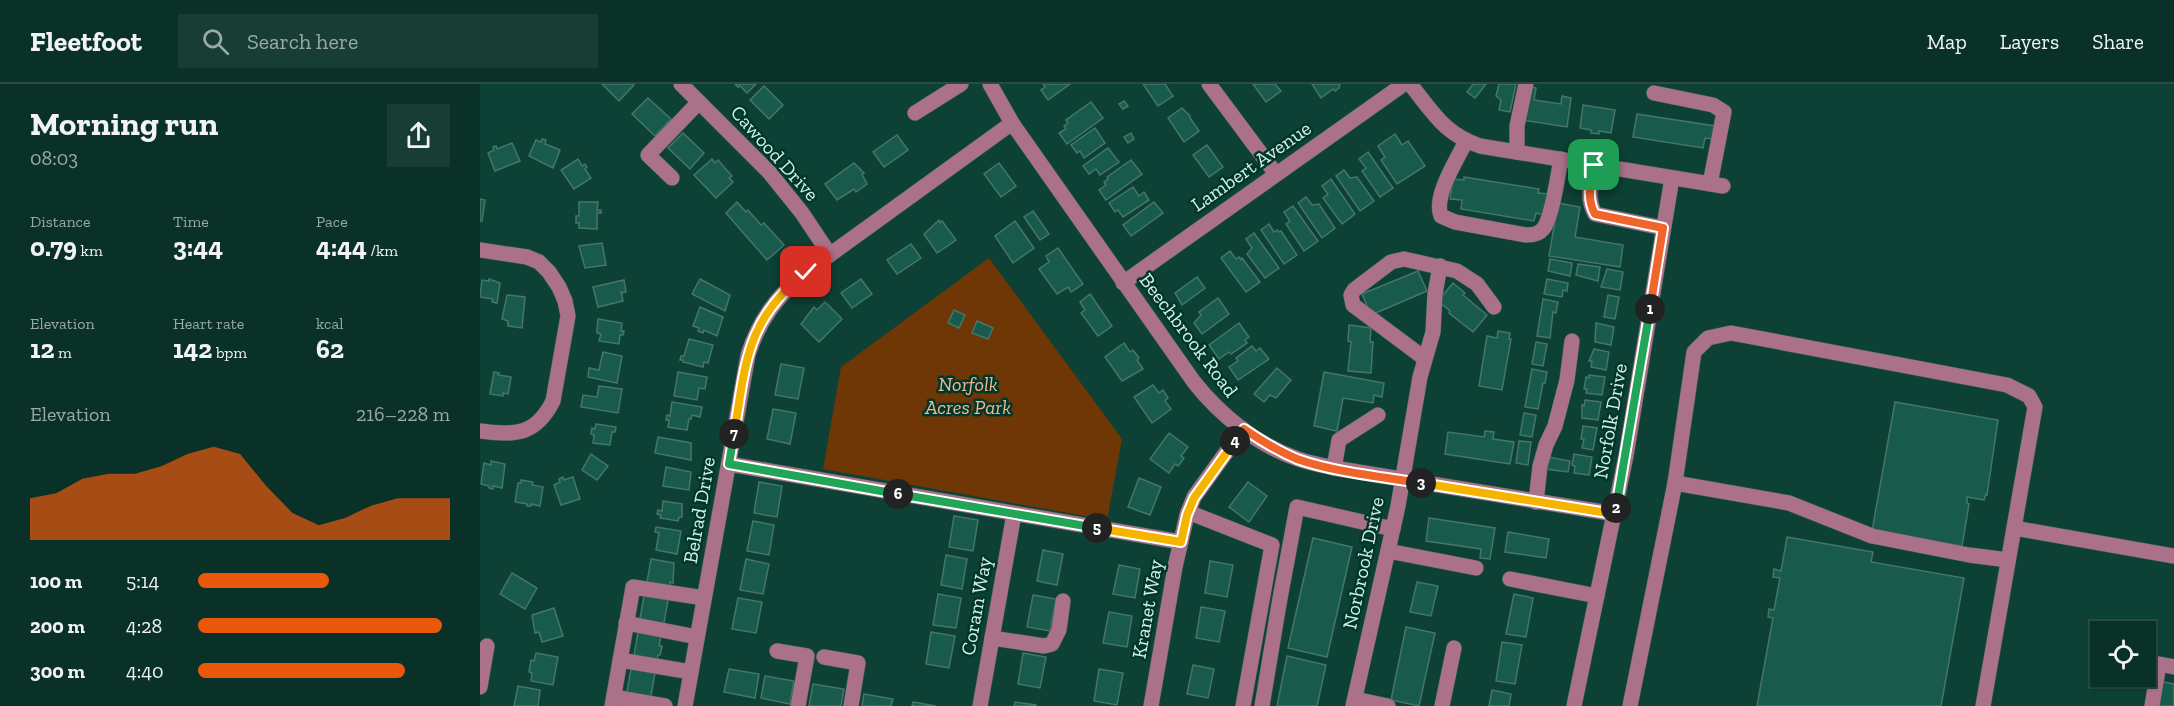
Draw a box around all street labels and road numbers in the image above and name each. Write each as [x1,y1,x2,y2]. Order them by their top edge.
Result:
street label: Cawood Drive [726,100,824,206]
street label: Lambert Avenue [1186,116,1316,216]
street label: Beechbrook Road [1135,268,1243,402]
street label: Norfolk Drive [1588,361,1632,481]
street label: Belrad Drive [678,455,720,565]
street label: Norbrook Drive [1337,495,1389,631]
street label: Coram Way [956,554,997,657]
street label: Kranet Way [1126,557,1168,660]

